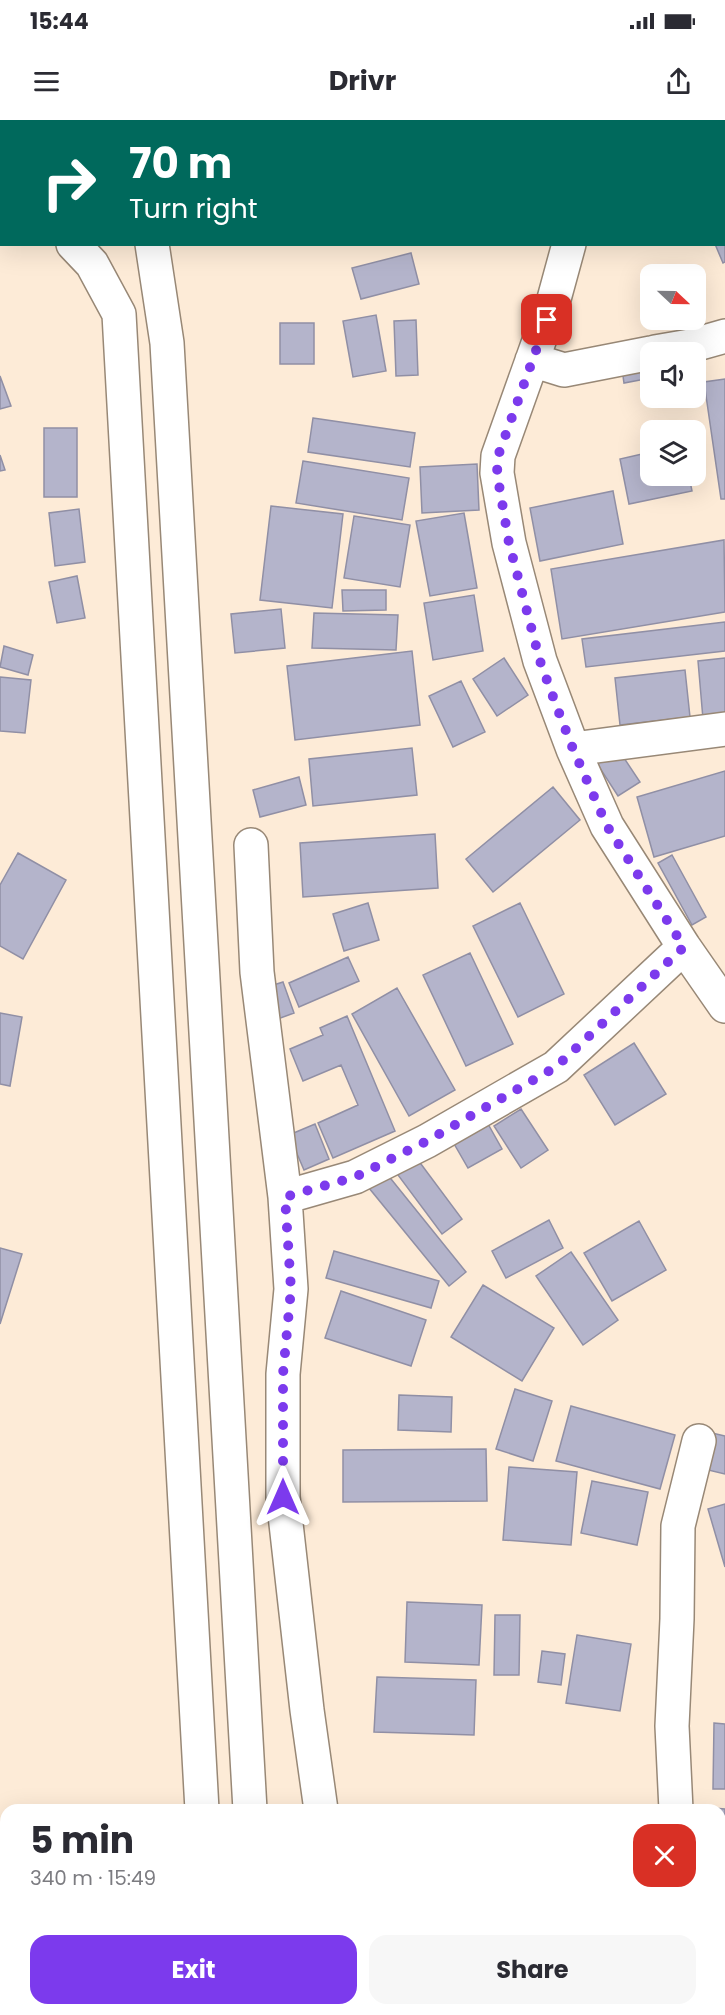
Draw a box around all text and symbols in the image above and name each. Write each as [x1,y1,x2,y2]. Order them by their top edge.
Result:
text: 15:44 [30,6,89,37]
text: Drivr [329,62,396,99]
icon: menu [30,65,63,98]
icon: share [662,65,695,98]
text: 70 m [129,134,232,193]
icon: right [30,144,108,222]
text: Turn right [129,190,258,227]
north arrow [640,264,706,330]
map controls [640,264,706,486]
pin [521,294,572,345]
icon: arrive [530,303,563,336]
button: sound [640,342,706,408]
button: layers [640,420,706,486]
position arrow [251,1465,315,1529]
text: 5 min [30,1815,134,1866]
button: close [633,1824,696,1887]
text: 340 m · 15:49 [30,1864,156,1892]
button: Exit [30,1935,357,2004]
button: Share [369,1935,696,2004]

